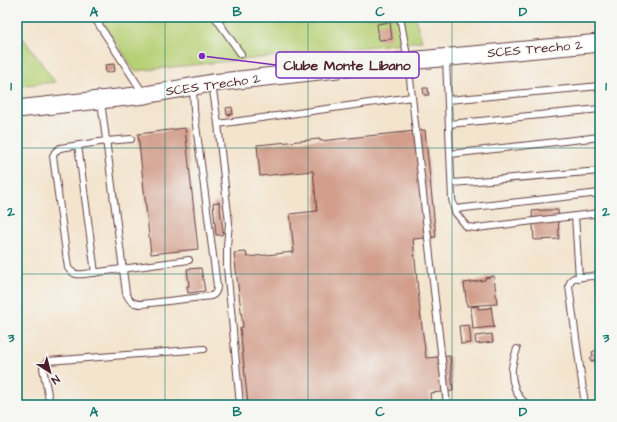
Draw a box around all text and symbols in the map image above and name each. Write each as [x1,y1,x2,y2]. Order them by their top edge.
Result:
text: A [90,3,99,21]
text: B [232,3,242,21]
text: C [375,3,385,21]
text: D [519,3,528,21]
street label: SCES Trecho 2 [487,36,584,62]
callout: Clube Monte Líbano [276,52,419,78]
text: Clube Monte Líbano [283,56,411,76]
street label: SCES Trecho 2 [164,69,262,101]
text: 1 [10,77,12,95]
text: 1 [605,77,607,95]
text: 2 [6,203,15,221]
text: 2 [601,203,610,221]
text: 3 [7,329,15,347]
text: 3 [602,329,610,347]
north arrow [30,352,70,392]
text: N [48,372,63,388]
text: A [90,403,99,421]
text: B [232,403,242,421]
text: C [375,403,385,421]
text: D [519,403,528,421]

